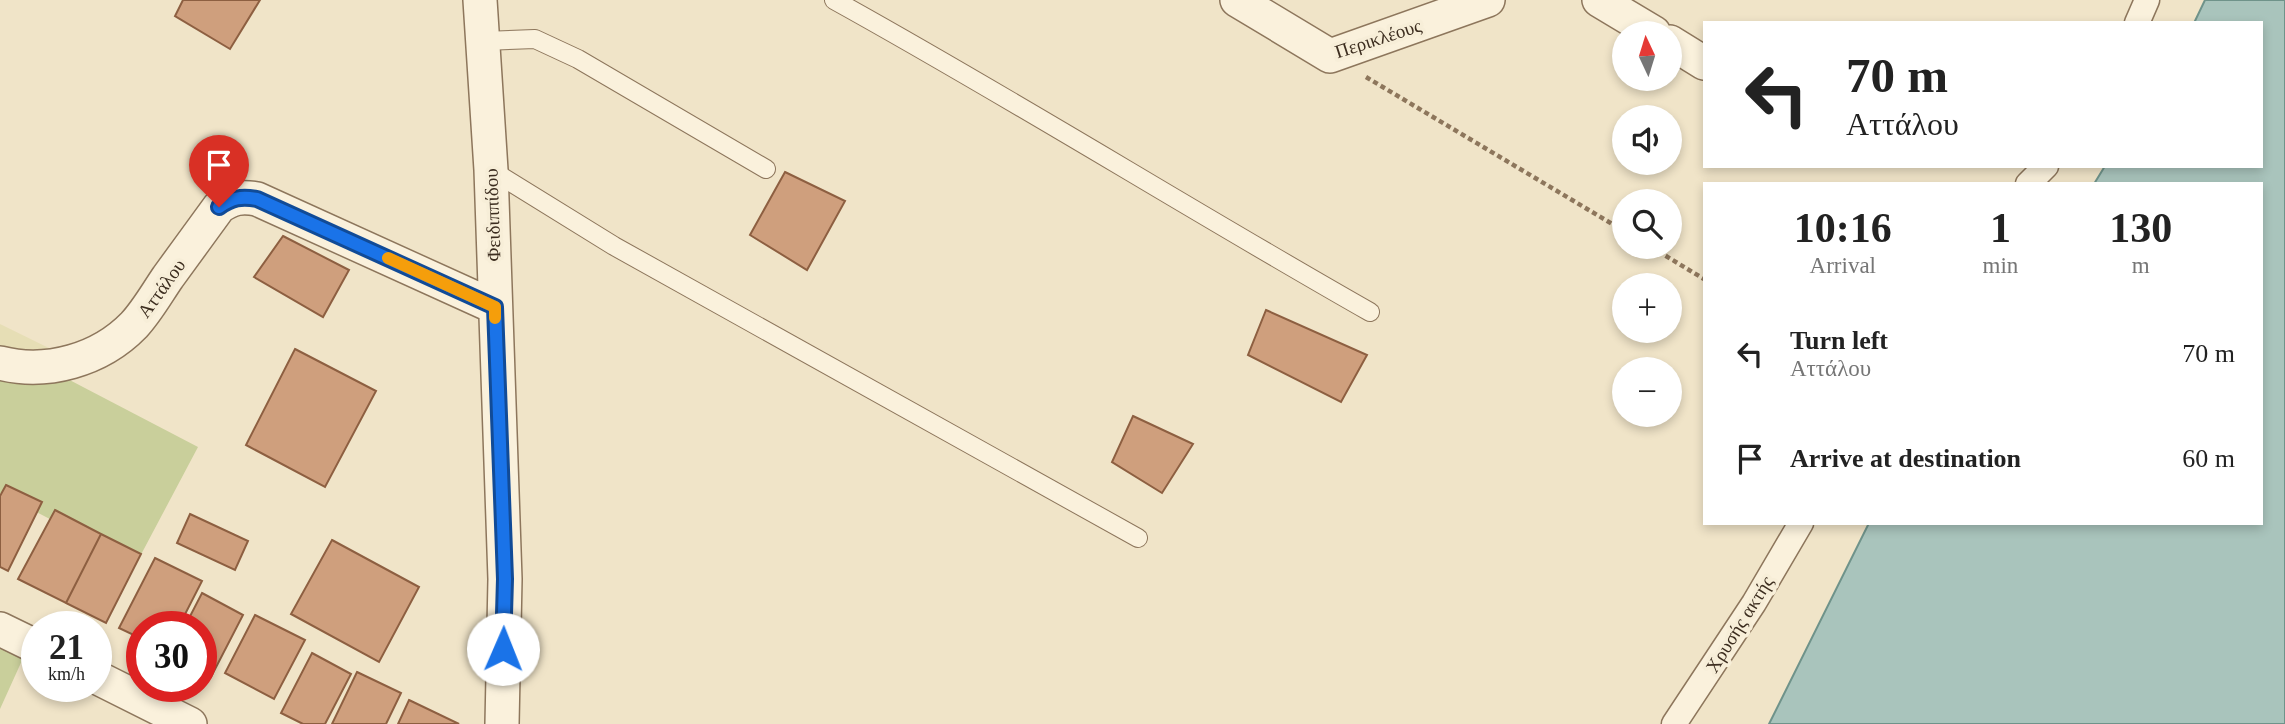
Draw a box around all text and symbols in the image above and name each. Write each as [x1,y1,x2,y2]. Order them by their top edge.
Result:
street label: Περικλέους [1332,15,1424,62]
north arrow [1612,21,1682,91]
map controls [1612,21,1682,427]
text: 70 m [1846,48,1948,103]
icon: left [1731,49,1822,140]
button: sound [1612,105,1682,175]
text: Αττάλου [1846,106,1959,142]
pin [189,135,249,207]
icon: arrive [200,146,238,184]
street label: Φειδιππίδου [480,168,505,262]
button: search [1612,189,1682,259]
text: 10:16 [1794,205,1892,251]
text: 1 [1990,205,2011,251]
text: 130 [2109,205,2172,251]
text: Arrival [1810,253,1876,278]
text: min [1983,253,2018,278]
text: m [2132,253,2150,278]
street label: Αττάλου [133,255,190,322]
button: + [1612,273,1682,343]
text: Turn left [1790,326,1888,355]
icon: left [1731,335,1769,373]
text: 70 m [2182,339,2235,368]
text: Αττάλου [1790,356,1871,381]
button: − [1612,357,1682,427]
icon: arrive [1731,440,1769,478]
text: Arrive at destination [1790,444,2021,473]
text: 60 m [2182,444,2235,473]
street label: Χρυσής ακτής [1701,572,1778,676]
speed limit sign: 30 [126,611,217,702]
position arrow [466,612,540,686]
text: 21 [49,628,84,667]
text: km/h [48,664,85,684]

